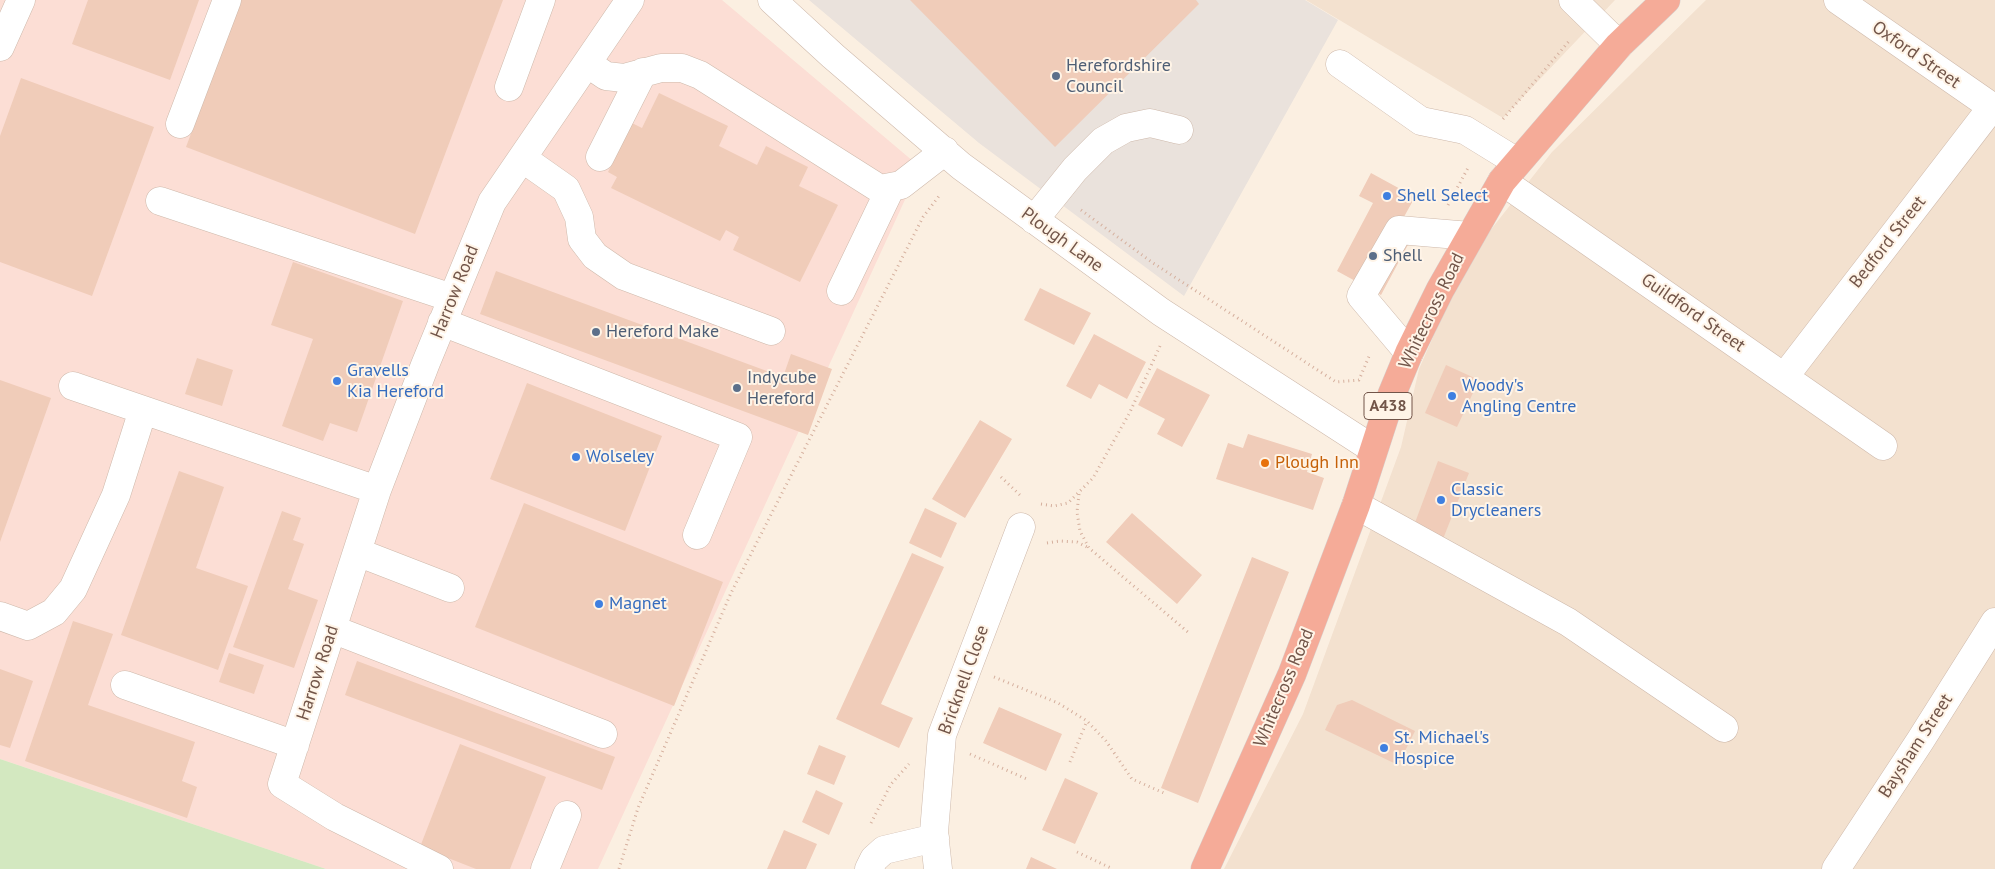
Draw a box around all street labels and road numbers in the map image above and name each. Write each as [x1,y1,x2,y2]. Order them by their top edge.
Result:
street label: Oxford Street [1868,17,1964,93]
street label: Bedford Street [1845,192,1931,292]
street label: Plough Lane [1017,203,1107,277]
street label: Harrow Road [426,242,484,342]
street label: Whitecross Road [1395,249,1469,373]
street label: Guildford Street [1637,269,1749,357]
road number: A438 [1364,392,1412,420]
street label: Harrow Road [292,623,344,723]
street label: Bricknell Close [934,623,994,737]
street label: Whitecross Road [1249,626,1319,750]
street label: Baysham Street [1874,690,1958,802]

